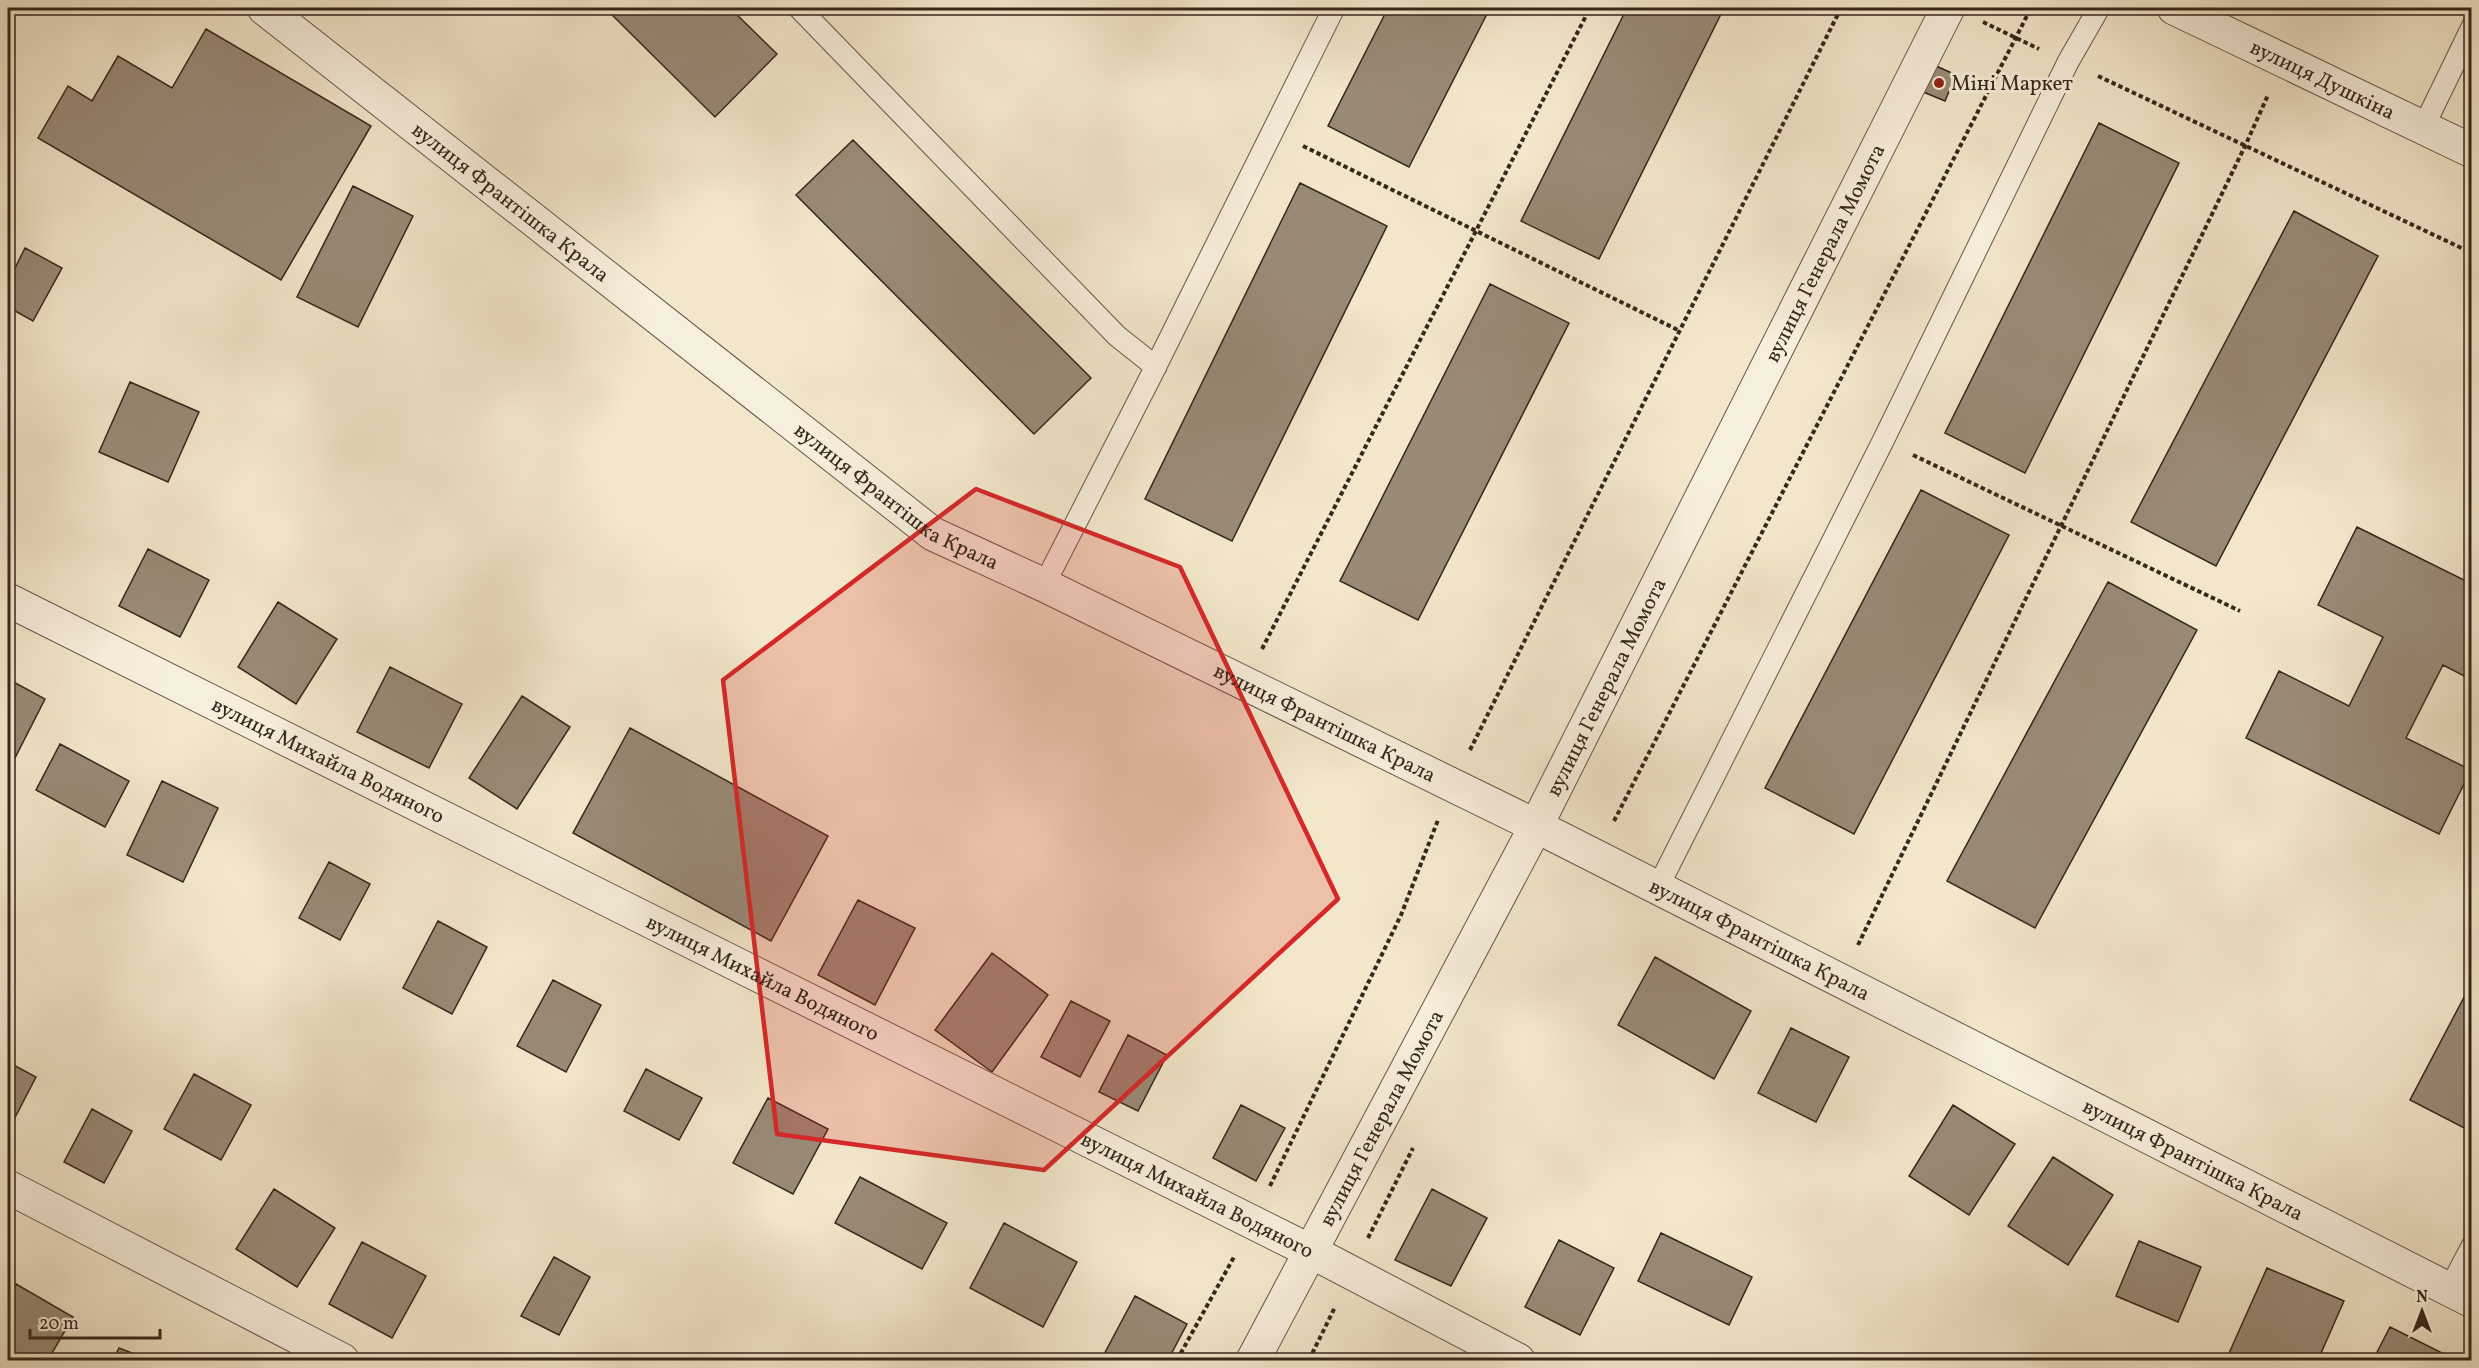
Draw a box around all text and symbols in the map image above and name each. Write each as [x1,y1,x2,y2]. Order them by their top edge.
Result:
street label: вулиця Душкіна [2245,34,2399,128]
place label: Міні Маркет [1951,70,2073,99]
marker: Міні Маркет [1932,76,1946,90]
street label: вулиця Франтішка Крала [405,116,615,290]
street label: вулиця Генерала Момота [1759,139,1893,368]
street label: вулиця Франтішка Крала [787,417,1003,578]
street label: вулиця Генерала Момота [1540,573,1675,802]
street label: вулиця Франтішка Крала [1208,657,1440,791]
street label: вулиця Михайла Водяного [206,691,449,832]
street label: вулиця Франтішка Крала [1644,873,1874,1009]
street label: вулиця Михайла Водяного [641,908,884,1049]
street label: вулиця Генерала Момота [1313,1005,1452,1232]
street label: вулиця Франтішка Крала [2077,1093,2308,1229]
street label: вулиця Михайла Водяного [1076,1126,1318,1267]
north arrow [2392,1281,2452,1341]
text: N [2416,1287,2428,1309]
scale bar [30,1302,160,1340]
text: 20 m [39,1312,79,1337]

